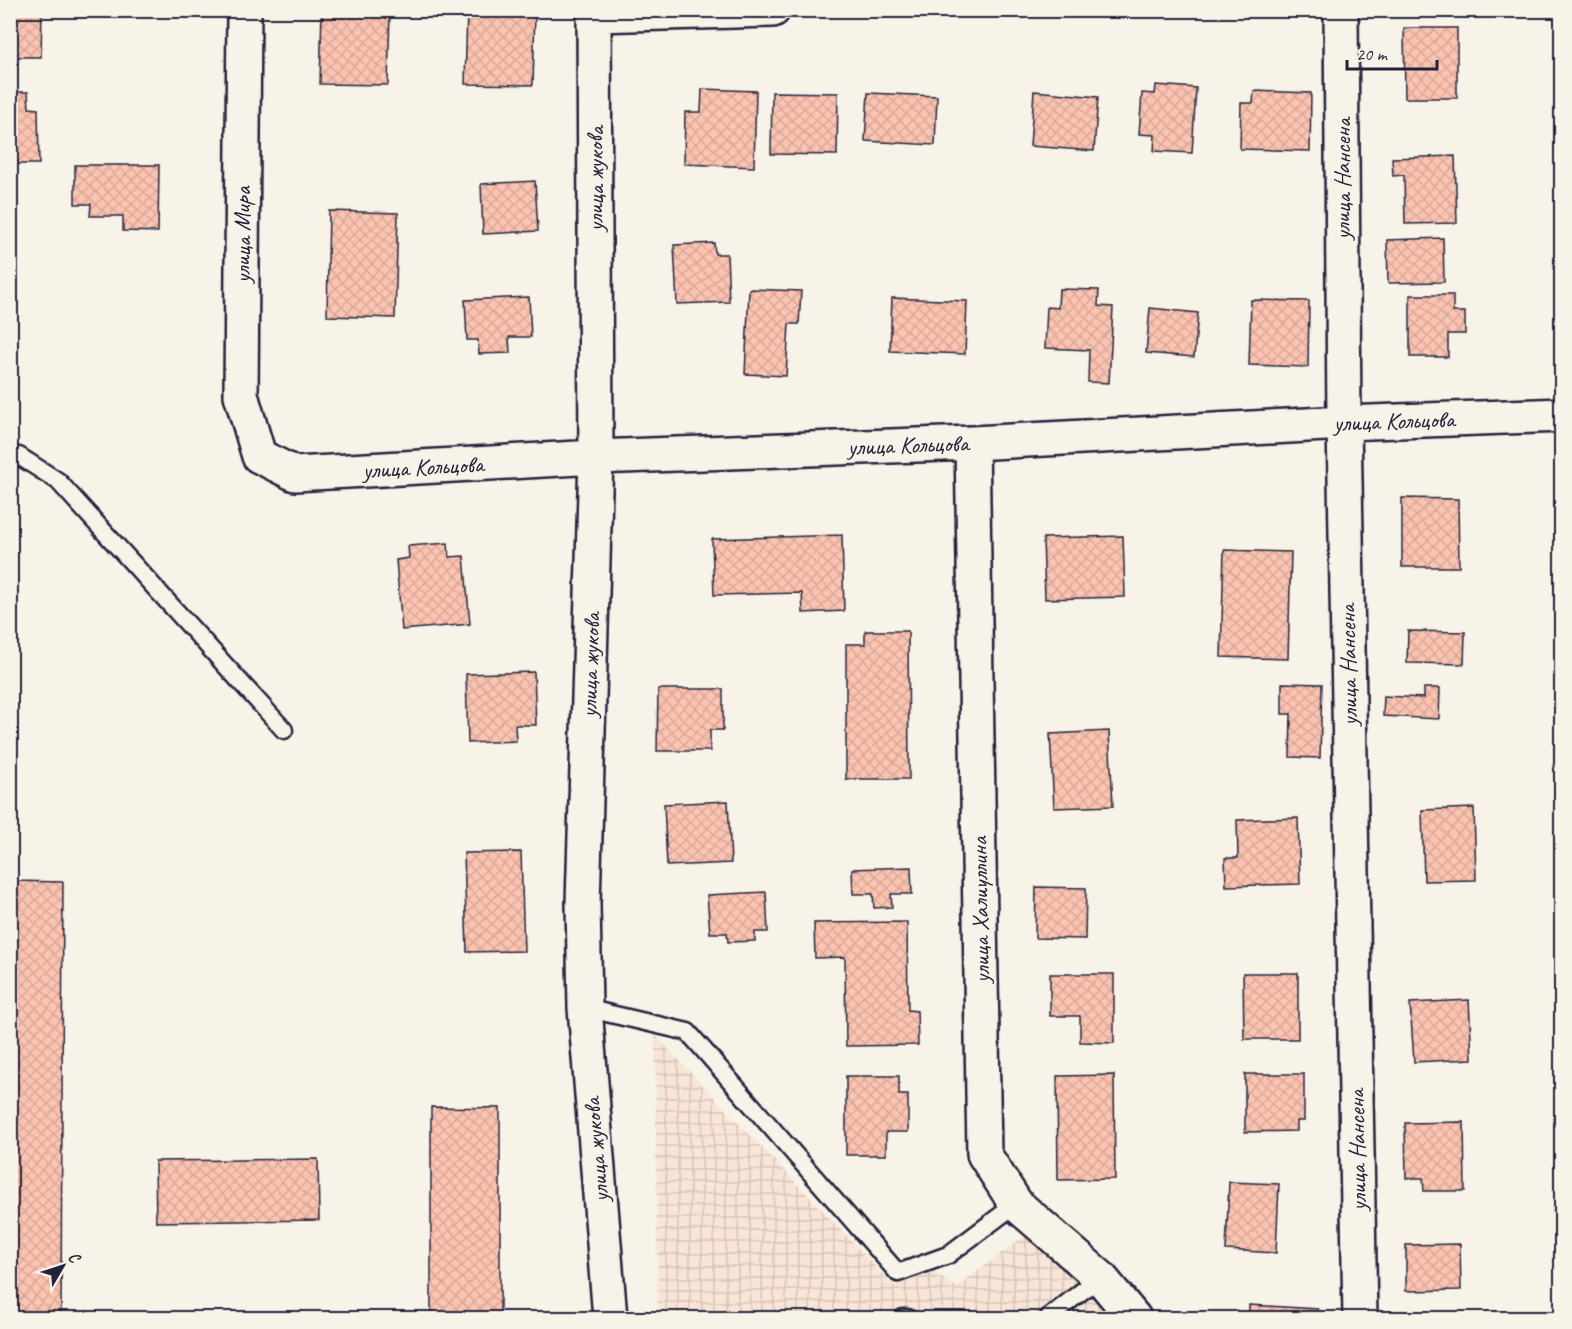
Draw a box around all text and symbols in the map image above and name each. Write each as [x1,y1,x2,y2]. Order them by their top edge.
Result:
scale bar [1347,33,1437,71]
text: 20 m [1356,43,1389,65]
street label: улица Нансена [1327,116,1357,242]
street label: улица жукова [580,124,610,234]
street label: улица Мира [227,185,257,285]
street label: улица Кольцова [1331,404,1457,438]
street label: улица Кольцова [845,428,971,462]
street label: улица Кольцова [360,449,486,485]
street label: улица Нансена [1332,602,1364,728]
street label: улица жукова [573,610,607,720]
street label: улица Халиуллина [964,835,996,985]
street label: улица Нансена [1341,1087,1373,1213]
street label: улица жукова [576,1094,616,1206]
north arrow [33,1236,93,1296]
text: С [64,1248,85,1268]

